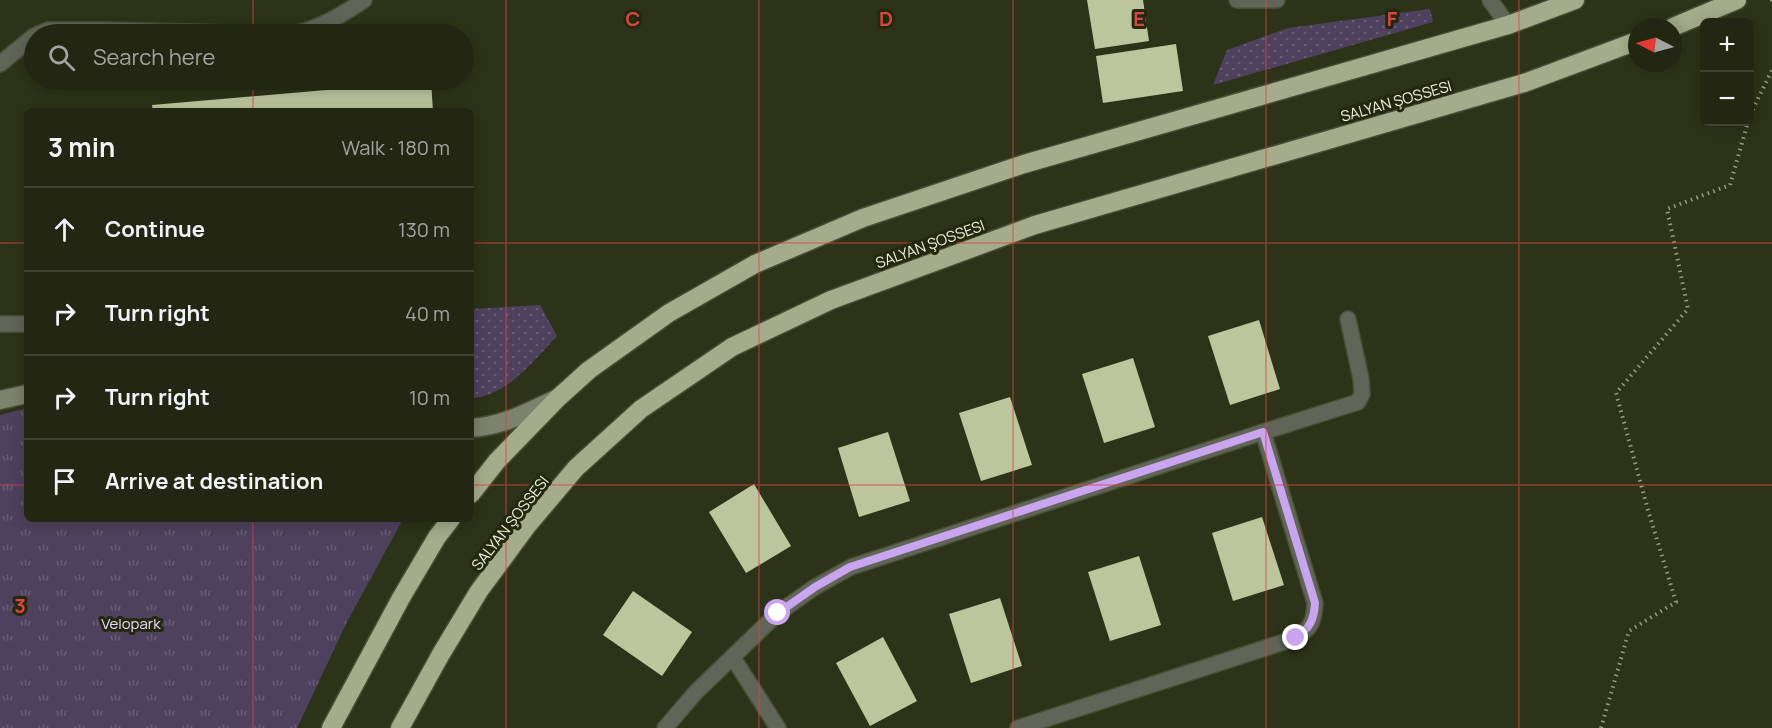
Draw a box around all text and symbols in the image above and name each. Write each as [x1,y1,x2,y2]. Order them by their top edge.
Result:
text: C [626,5,640,32]
text: D [879,5,893,32]
text: E [1133,5,1145,32]
text: F [1387,5,1398,32]
north arrow [1628,18,1682,72]
map controls [1700,18,1754,126]
button: + [1700,18,1754,72]
search box [24,24,474,90]
icon: search [45,41,78,74]
text: Search here [93,42,215,72]
button: − [1700,72,1754,126]
street label: SALYAN ŞOSSESI [1338,75,1454,127]
text: 3 min [48,129,115,165]
text: Walk · 180 m [341,134,450,161]
icon: ahead [48,213,81,246]
text: Continue [105,214,205,244]
street label: SALYAN ŞOSSESI [873,215,987,273]
text: 130 m [398,216,450,243]
icon: right [48,297,81,330]
text: Turn right [105,298,210,328]
text: 40 m [405,300,450,327]
icon: right [48,381,81,414]
text: Turn right [105,382,210,412]
text: 10 m [409,384,450,411]
icon: arrive [48,465,81,498]
text: Arrive at destination [105,466,323,496]
street label: SALYAN ŞOSSESI [466,471,554,575]
text: 3 [14,592,26,619]
route start [764,599,790,625]
park label: Velopark [101,613,161,634]
route end [1282,624,1308,650]

